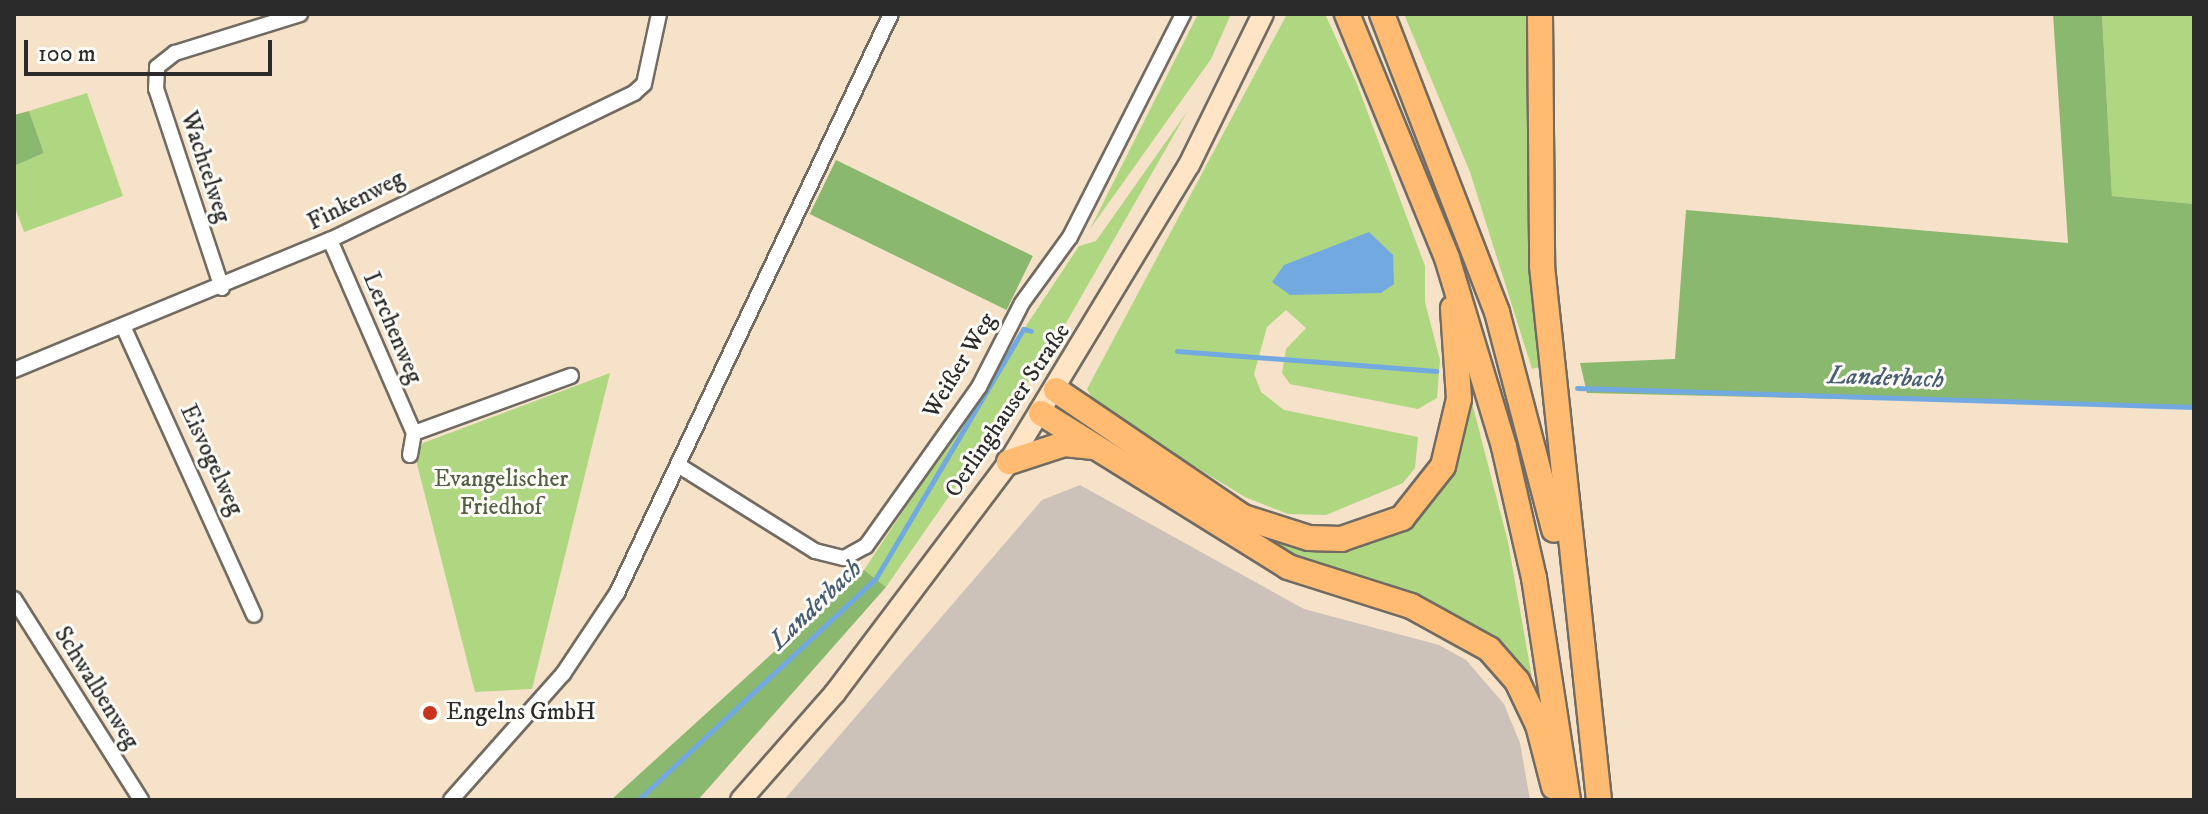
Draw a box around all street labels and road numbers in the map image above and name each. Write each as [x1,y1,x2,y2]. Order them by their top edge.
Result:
street label: Wachtelweg [174,108,236,226]
street label: Finkenweg [303,164,409,238]
street label: Lerchenweg [356,268,428,388]
street label: Weißer Weg [917,308,1003,424]
street label: Oerlinghauser Straße [939,319,1077,503]
street label: Eisvogelweg [173,400,249,520]
street label: Schwalbenweg [47,622,145,754]

